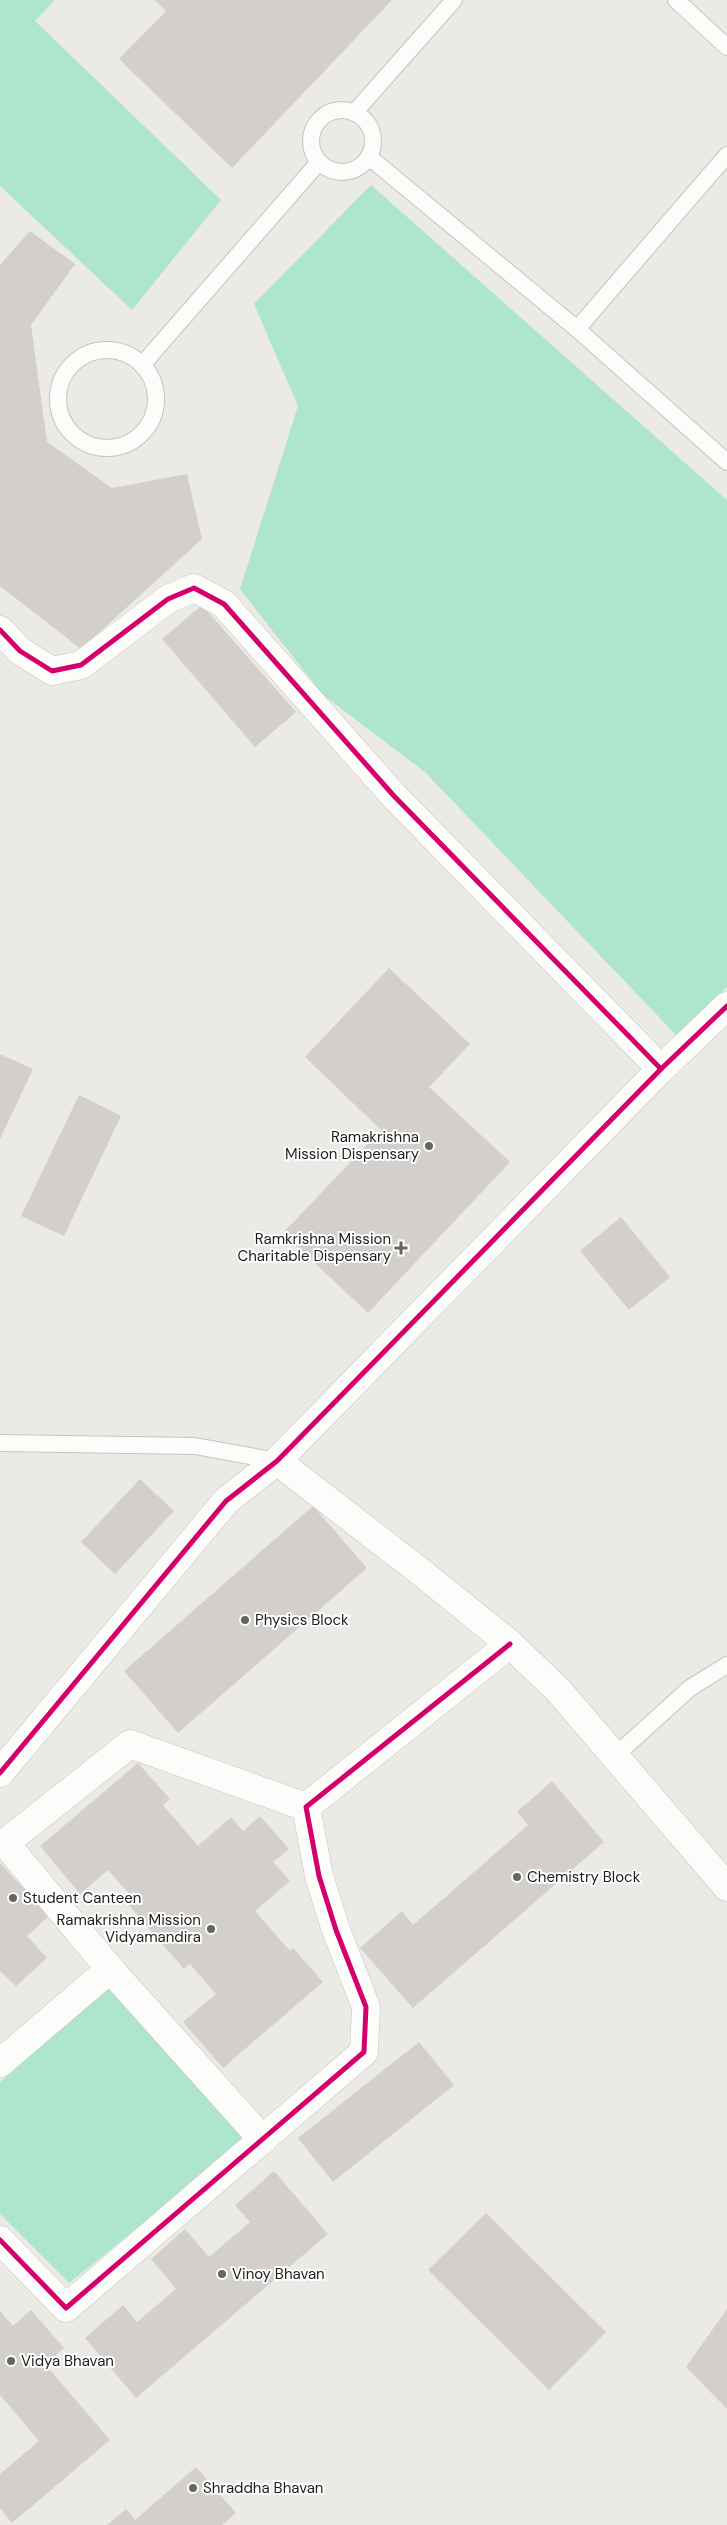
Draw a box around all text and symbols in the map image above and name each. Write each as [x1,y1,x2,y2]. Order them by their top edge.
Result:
place label: Ramakrishna Mission Dispensary [285,1127,420,1164]
marker: Ramakrishna Mission Dispensary [423,1140,435,1152]
place label: Ramkrishna Mission Charitable Dispensary [237,1229,392,1266]
marker: Ramkrishna Mission Charitable Dispensary [395,1242,407,1254]
place label: Physics Block [255,1610,349,1630]
marker: Physics Block [239,1614,251,1626]
place label: Chemistry Block [527,1867,641,1887]
marker: Chemistry Block [511,1871,523,1883]
place label: Student Canteen [23,1888,141,1908]
marker: Student Canteen [7,1892,19,1904]
place label: Ramakrishna Mission Vidyamandira [57,1910,201,1947]
marker: Ramakrishna Mission Vidyamandira [205,1923,217,1935]
place label: Vinoy Bhavan [232,2264,325,2284]
marker: Vinoy Bhavan [216,2268,228,2280]
place label: Vidya Bhavan [21,2351,114,2371]
marker: Vidya Bhavan [5,2355,17,2367]
place label: Shraddha Bhavan [203,2478,323,2498]
marker: Shraddha Bhavan [187,2482,199,2494]

